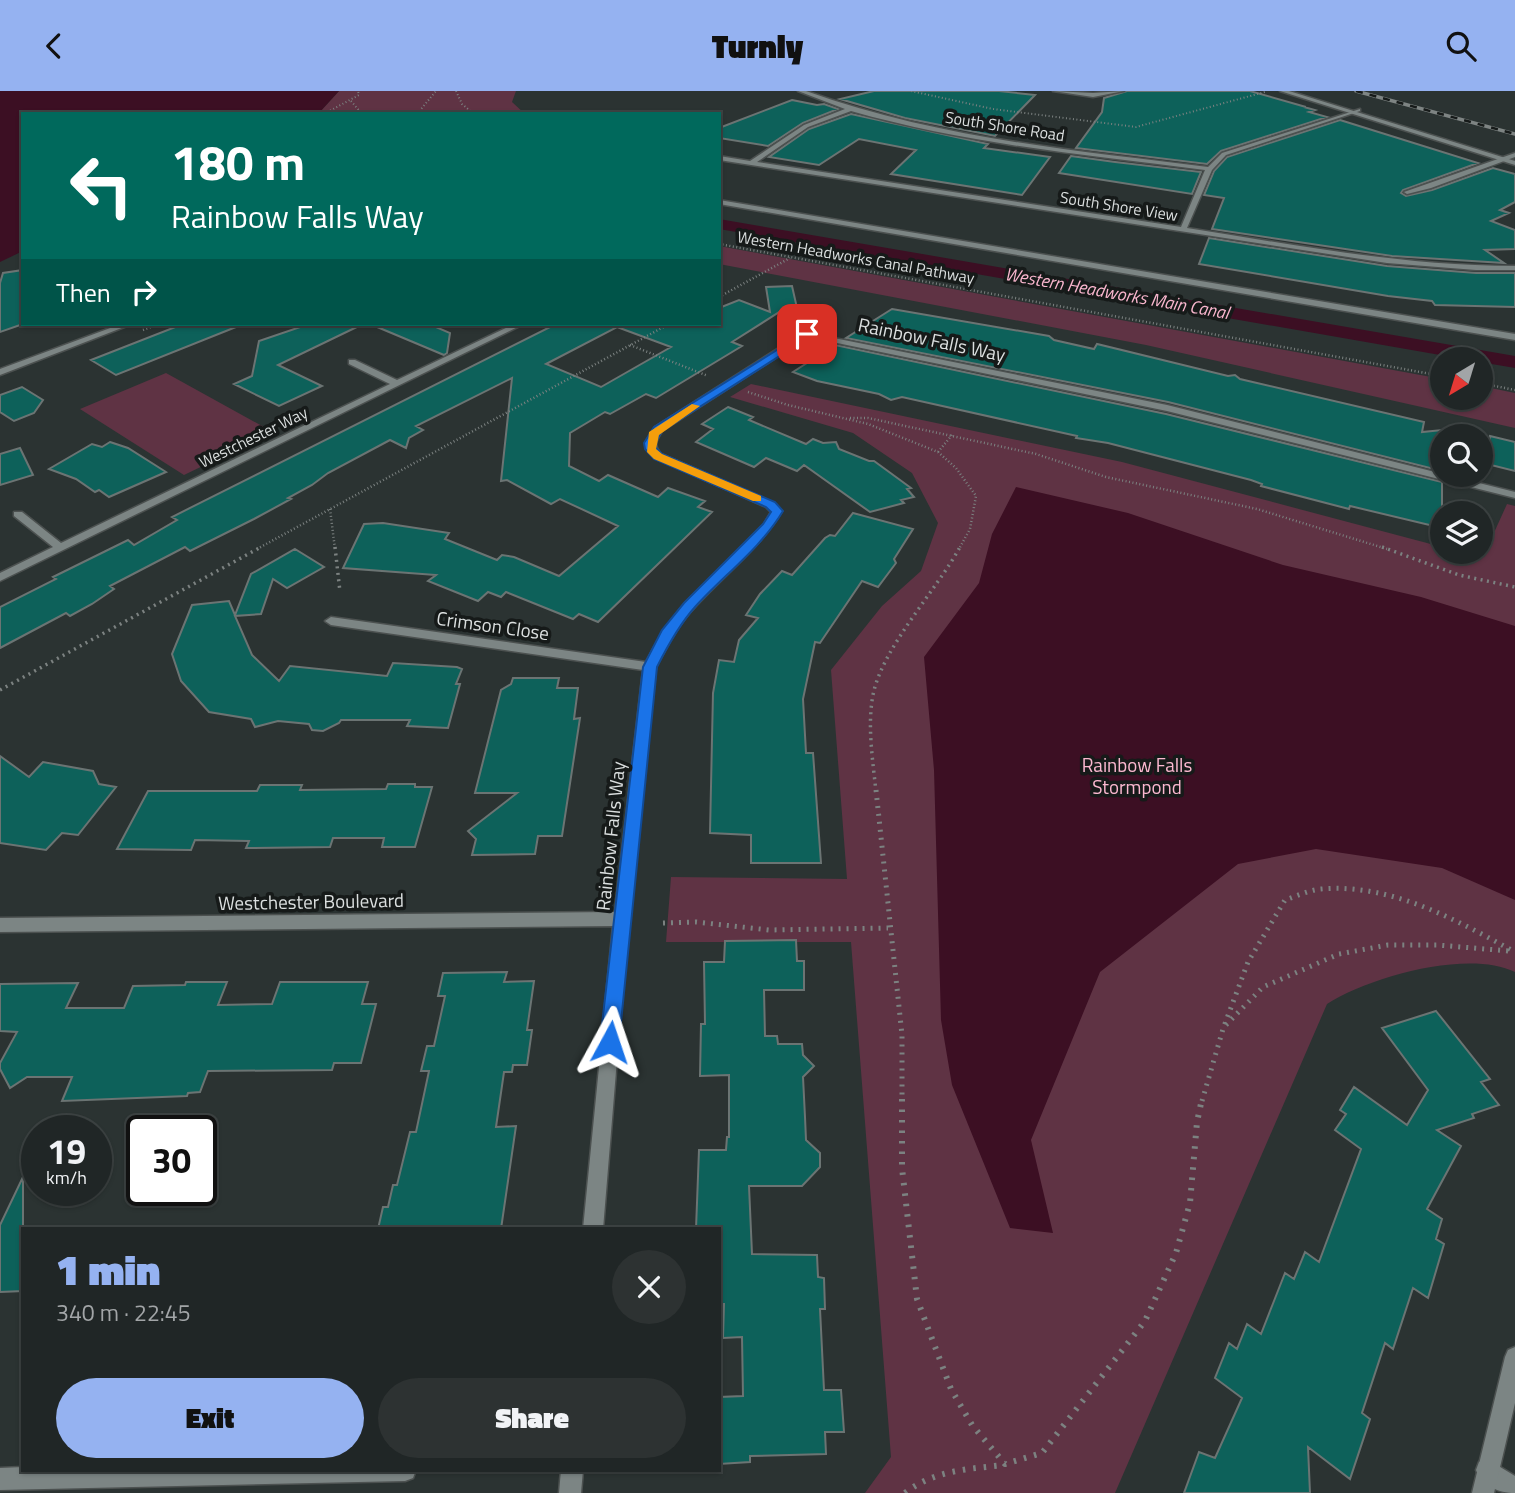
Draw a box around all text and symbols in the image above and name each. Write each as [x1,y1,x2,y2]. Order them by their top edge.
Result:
text: Turnly [712,22,803,70]
icon: back [35,27,73,65]
icon: search [1442,27,1480,65]
street label: South Shore Road [944,105,1066,147]
text: 180 m [171,124,305,199]
icon: left [56,140,147,231]
street label: South Shore View [1058,185,1180,227]
text: Rainbow Falls Way [171,192,424,240]
street label: Western Headworks Canal Pathway [735,224,977,290]
water label: Western Headworks Main Canal [1003,260,1233,326]
text: Then [56,273,111,312]
icon: right [125,273,163,311]
pin [777,304,837,364]
street label: Rainbow Falls Way [856,309,1008,369]
icon: arrive [788,315,826,353]
north arrow [1430,347,1493,409]
map controls [1430,347,1493,564]
street label: Westchester Way [195,400,312,474]
button: search [1430,424,1493,487]
button: layers [1430,501,1493,564]
street label: Crimson Close [435,603,551,647]
park label: Rainbow Falls Stormpond [1082,750,1192,801]
street label: Rainbow Falls Way [588,760,632,912]
street label: Westchester Boulevard [218,885,404,917]
position arrow [573,1005,647,1079]
speed limit sign: 30 [126,1115,217,1206]
text: 19 [47,1124,86,1178]
text: km/h [46,1164,87,1191]
text: 1 min [56,1237,160,1301]
button: close [612,1250,686,1324]
text: 340 m · 22:45 [56,1295,191,1330]
button: Exit [56,1378,364,1458]
button: Share [378,1378,686,1458]

